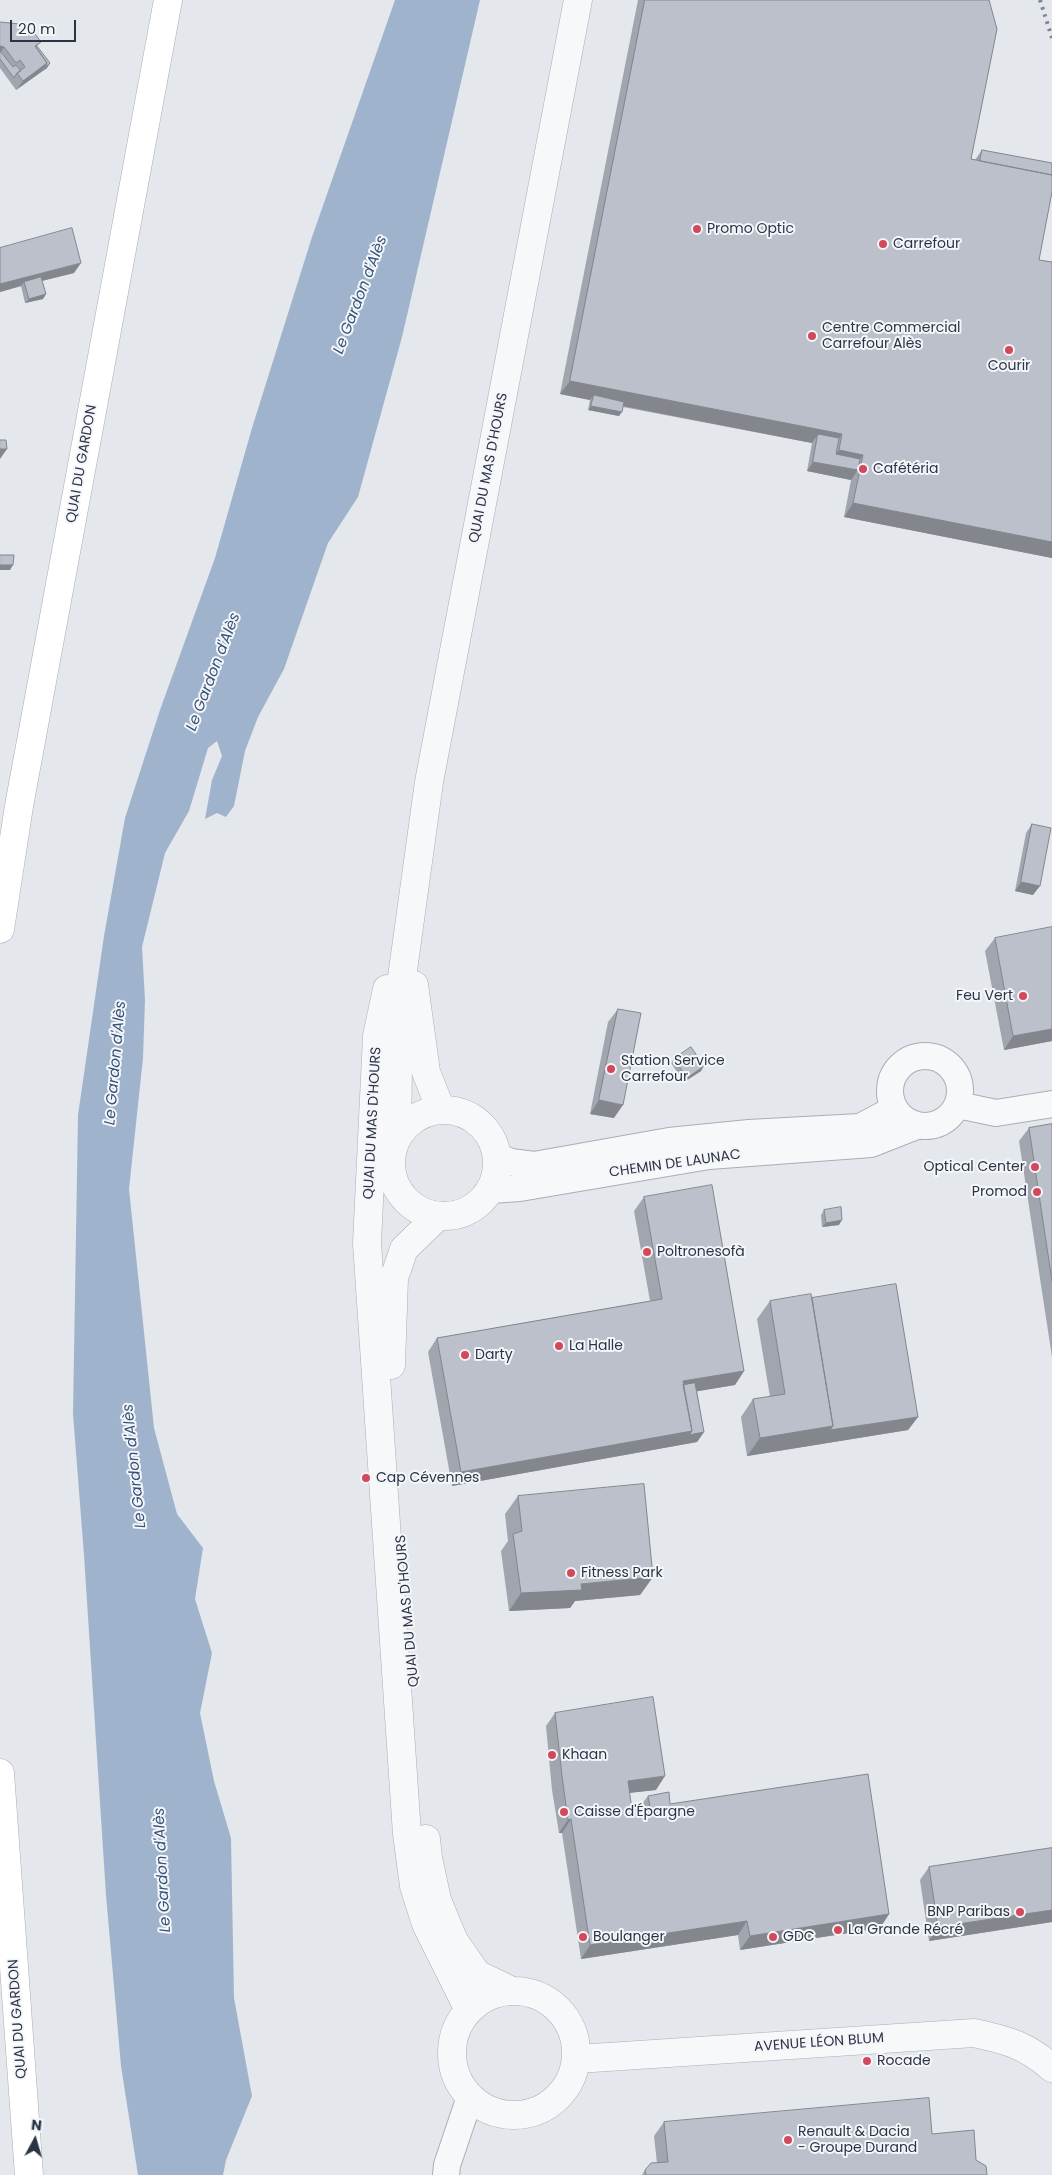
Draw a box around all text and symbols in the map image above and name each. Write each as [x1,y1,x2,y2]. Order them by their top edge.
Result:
scale bar [12,10,79,42]
text: 20 m [18,18,56,39]
place label: Promo Optic [707,221,794,237]
marker: Promo Optic [691,223,703,235]
water label: Le Gardon d'Alès [330,233,392,357]
place label: Carrefour [893,236,960,252]
marker: Carrefour [877,238,889,250]
place label: Centre Commercial Carrefour Alès [822,320,961,352]
marker: Centre Commercial Carrefour Alès [806,330,818,342]
marker: Courir [1003,344,1015,356]
place label: Courir [988,358,1030,374]
street label: QUAI DU MAS D'HOURS [466,391,512,545]
street label: QUAI DU GARDON [63,404,101,524]
place label: Cafétéria [873,461,938,477]
marker: Cafétéria [857,463,869,475]
water label: Le Gardon d'Alès [183,610,245,734]
place label: Feu Vert [956,988,1013,1004]
marker: Feu Vert [1017,990,1029,1002]
water label: Le Gardon d'Alès [102,1000,130,1126]
street label: QUAI DU MAS D'HOURS [361,1046,385,1200]
place label: Station Service Carrefour [621,1053,725,1086]
marker: Station Service Carrefour [605,1063,617,1075]
street label: CHEMIN DE LAUNAC [608,1146,742,1182]
place label: Optical Center [923,1159,1025,1175]
marker: Optical Center [1029,1161,1041,1173]
place label: Promod [972,1184,1027,1200]
marker: Promod [1031,1186,1043,1198]
place label: Poltronesofà [657,1244,745,1260]
marker: Poltronesofà [641,1246,653,1258]
place label: La Halle [569,1338,623,1354]
marker: La Halle [553,1340,565,1352]
place label: Darty [475,1347,513,1363]
marker: Darty [459,1349,471,1361]
water label: Le Gardon d'Alès [120,1403,150,1529]
place label: Cap Cévennes [376,1470,479,1486]
marker: Cap Cévennes [360,1472,372,1484]
street label: QUAI DU MAS D'HOURS [393,1534,423,1688]
place label: Fitness Park [581,1565,663,1581]
marker: Fitness Park [565,1567,577,1579]
place label: Khaan [562,1747,607,1763]
marker: Khaan [546,1749,558,1761]
place label: Caisse d'Épargne [574,1804,695,1820]
marker: Caisse d'Épargne [558,1806,570,1818]
water label: Le Gardon d'Alès [151,1807,175,1933]
place label: BNP Paribas [927,1904,1010,1920]
marker: BNP Paribas [1014,1906,1026,1918]
place label: La Grande Récré [848,1922,963,1938]
marker: La Grande Récré [832,1924,844,1936]
place label: Boulanger [593,1929,665,1945]
place label: GDC [783,1929,815,1945]
marker: Boulanger [577,1931,589,1943]
marker: GDC [767,1931,779,1943]
street label: QUAI DU GARDON [5,1959,31,2079]
street label: AVENUE LÉON BLUM [753,2030,885,2056]
place label: Rocade [877,2053,931,2069]
marker: Rocade [861,2055,873,2067]
north arrow [10,2115,60,2165]
text: N [30,2115,43,2136]
place label: Renault & Dacia - Groupe Durand [798,2124,917,2156]
marker: Renault & Dacia - Groupe Durand [782,2134,794,2146]

